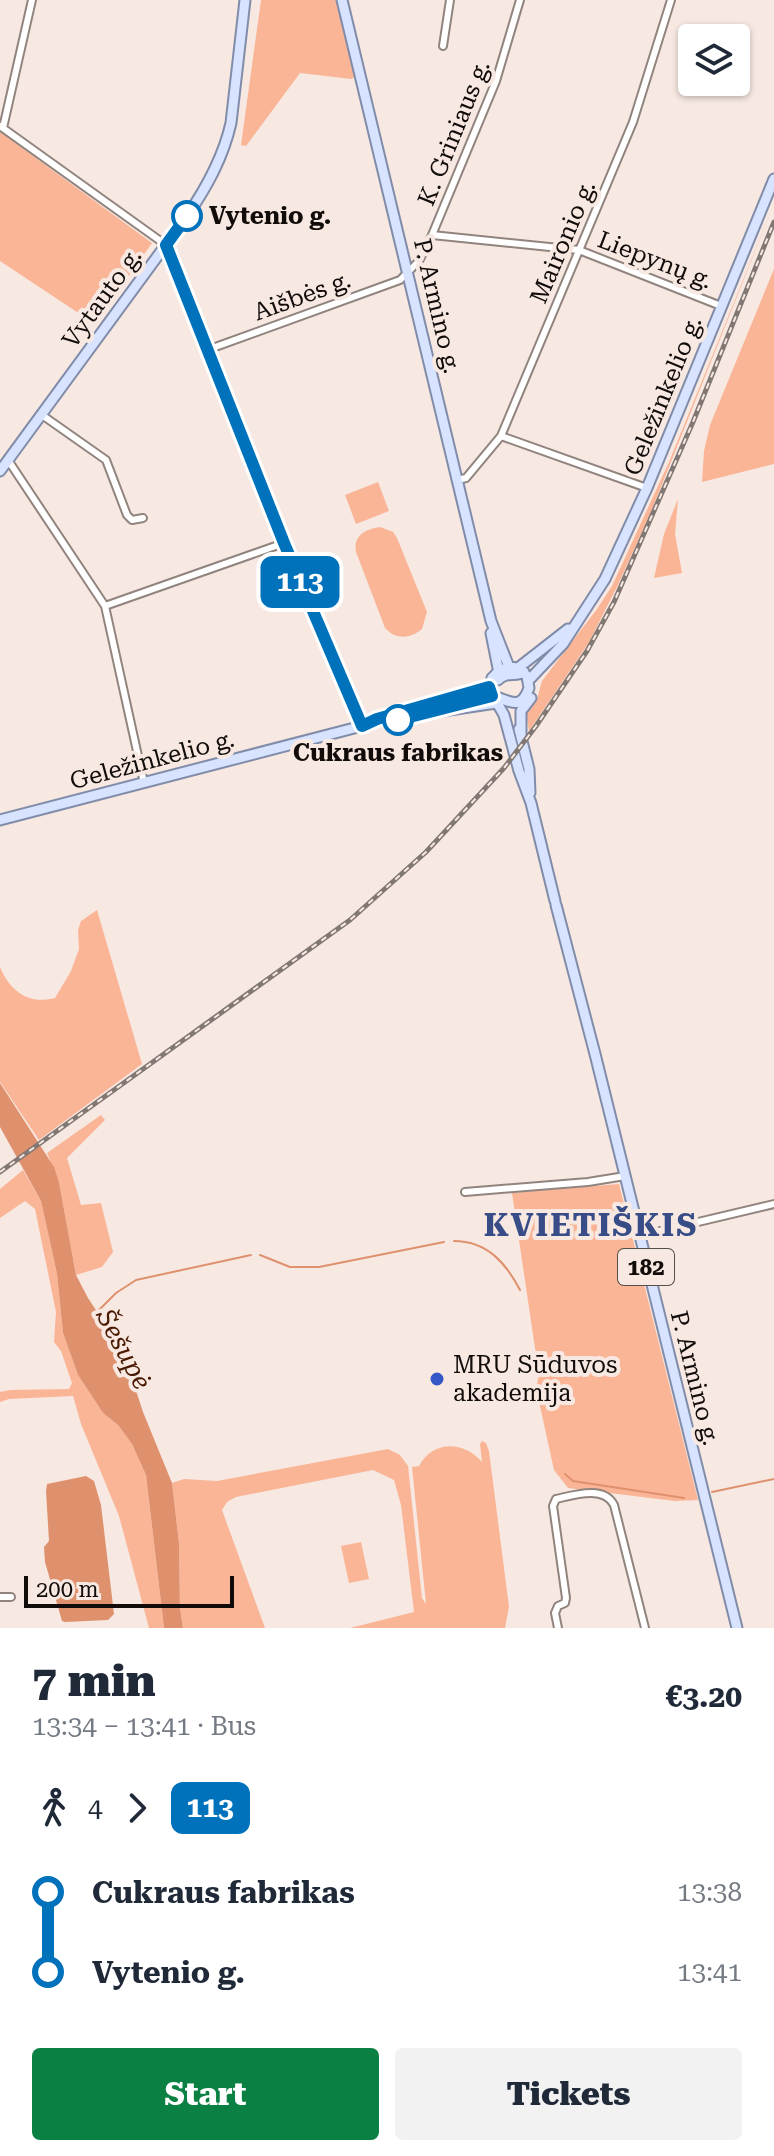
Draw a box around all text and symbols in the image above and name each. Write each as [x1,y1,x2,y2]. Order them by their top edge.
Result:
map controls [678,24,750,96]
button: layers [678,24,750,96]
street label: K. Griniaus g. [412,56,496,210]
street label: Maironio g. [525,176,601,308]
marker: Vytenio g. [172,201,202,231]
place label: Vytenio g. [209,202,331,230]
street label: Liepynų g. [594,225,716,295]
street label: P. Armino g. [408,236,466,376]
street label: Vytauto g. [57,243,147,353]
street label: Aišbės g. [250,266,354,326]
street label: Geležinkelio g. [618,312,708,480]
line badge: 113 [254,556,346,608]
text: 113 [276,565,324,598]
marker: Cukraus fabrikas [383,705,413,735]
street label: Geležinkelio g. [67,725,237,795]
place label: Cukraus fabrikas [293,739,503,767]
district label: KVIETIŠKIS [484,1206,698,1244]
road number: 182 [618,1249,674,1285]
water label: Šešupė [90,1302,158,1394]
street label: P. Armino g. [665,1308,725,1448]
place label: MRU Sūduvos akademija [453,1351,617,1407]
marker: MRU Sūduvos akademija [428,1370,446,1388]
scale bar [24,1572,234,1608]
text: 200 m [36,1577,99,1602]
text: 7 min [32,1655,156,1707]
text: €3.20 [665,1679,742,1714]
text: 13:34 – 13:41 · Bus [32,1711,256,1741]
icon: walk [32,1786,76,1830]
icon: forward [115,1786,159,1830]
text: 113 [187,1791,234,1824]
text: 4 [88,1793,103,1823]
text: Cukraus fabrikas [92,1875,355,1910]
text: 13:38 [677,1877,742,1907]
text: Vytenio g. [92,1955,245,1990]
text: 13:41 [677,1957,742,1987]
button: Start [32,2048,379,2140]
button: Tickets [395,2048,742,2140]

